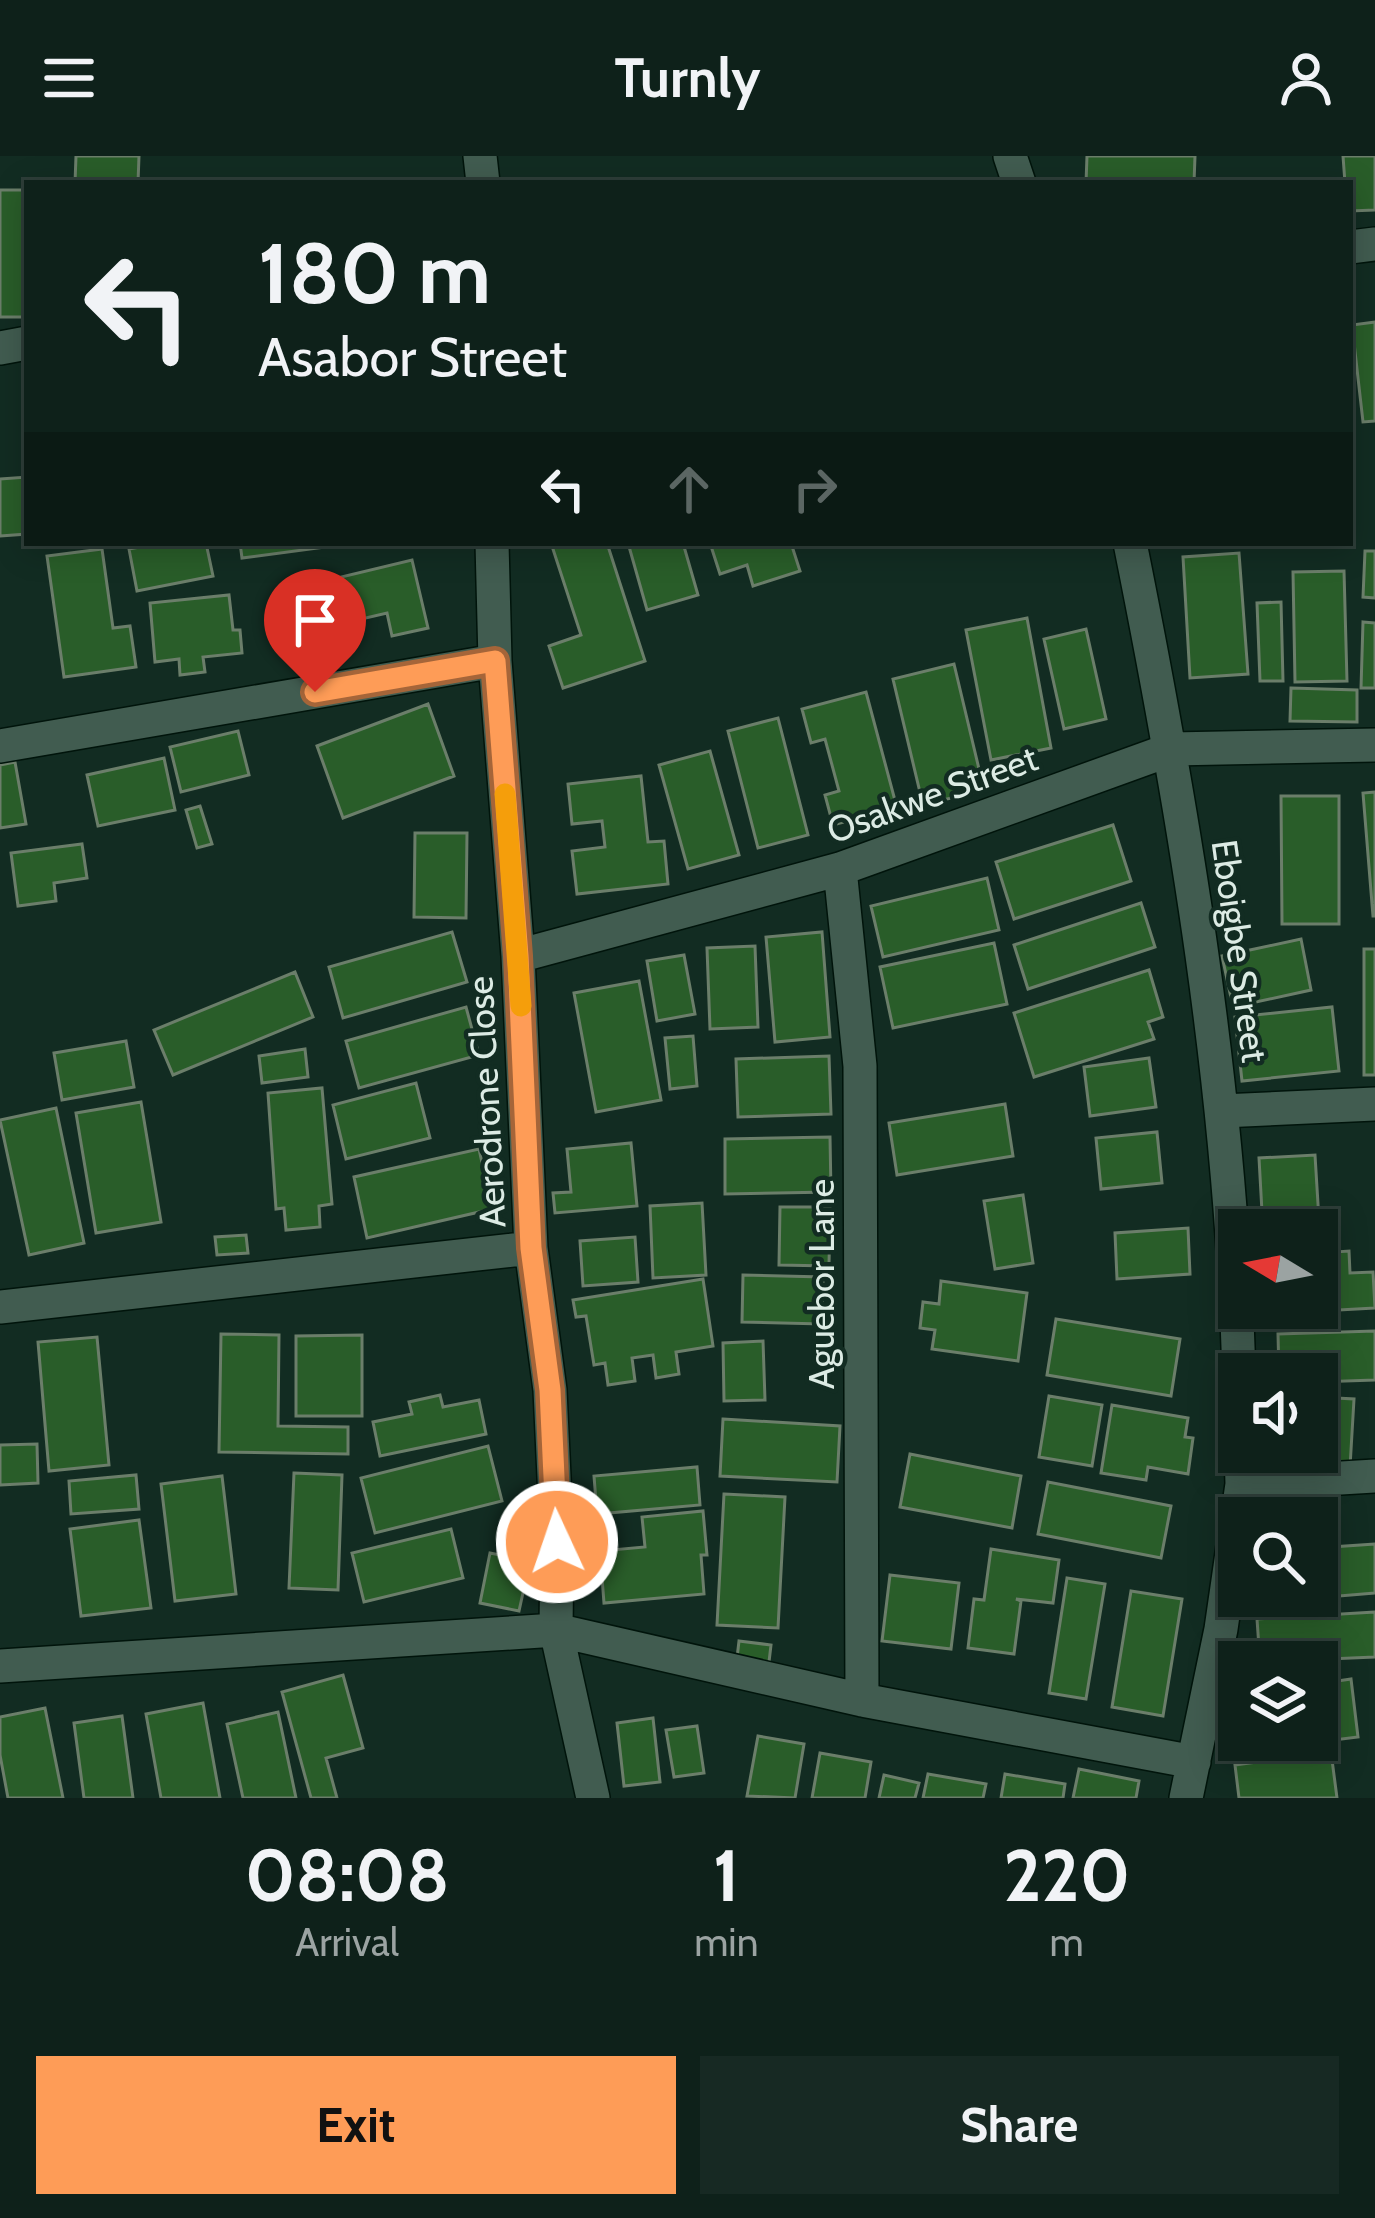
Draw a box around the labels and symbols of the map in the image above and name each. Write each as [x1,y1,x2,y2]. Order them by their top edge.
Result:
pin [264,569,366,692]
street label: Osakwe Street [821,736,1043,852]
street label: Eboigbe Street [1203,837,1277,1065]
street label: Aerodrone Close [457,975,515,1229]
street label: Aguebor Lane [799,1179,843,1389]
north arrow [1218,1209,1338,1329]
position arrow [494,1479,620,1605]

